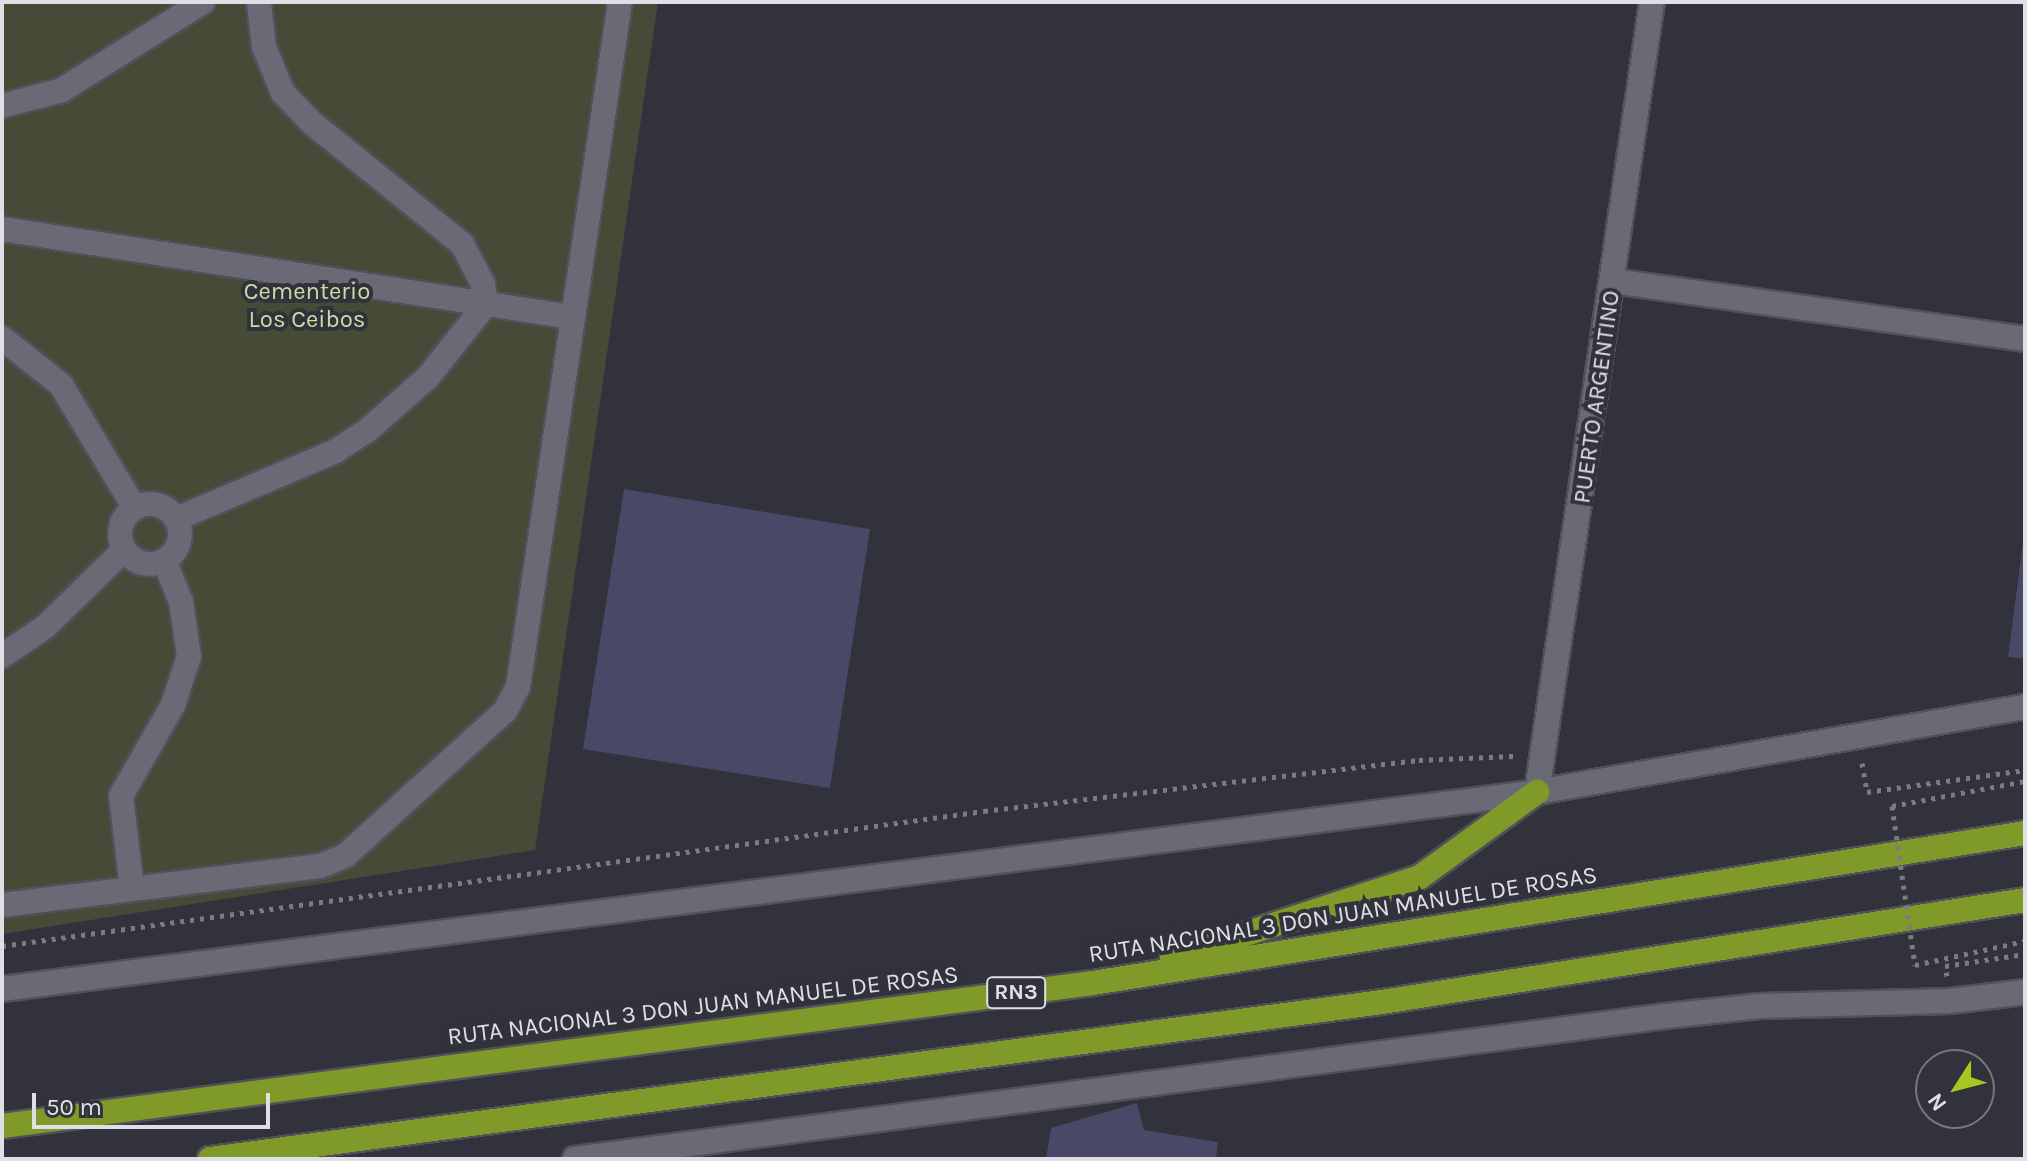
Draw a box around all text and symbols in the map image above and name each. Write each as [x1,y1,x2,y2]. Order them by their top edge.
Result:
park label: Cementerio Los Ceibos [244,278,370,334]
street label: PUERTO ARGENTINO [1568,289,1626,505]
street label: RUTA NACIONAL 3 DON JUAN MANUEL DE ROSAS [1087,861,1599,969]
street label: RUTA NACIONAL 3 DON JUAN MANUEL DE ROSAS [446,960,960,1052]
road number: RN3 [986,975,1046,1011]
north arrow [1915,1049,1995,1129]
scale bar [36,1077,274,1127]
text: N [1922,1088,1952,1116]
text: 50 m [46,1093,102,1121]

